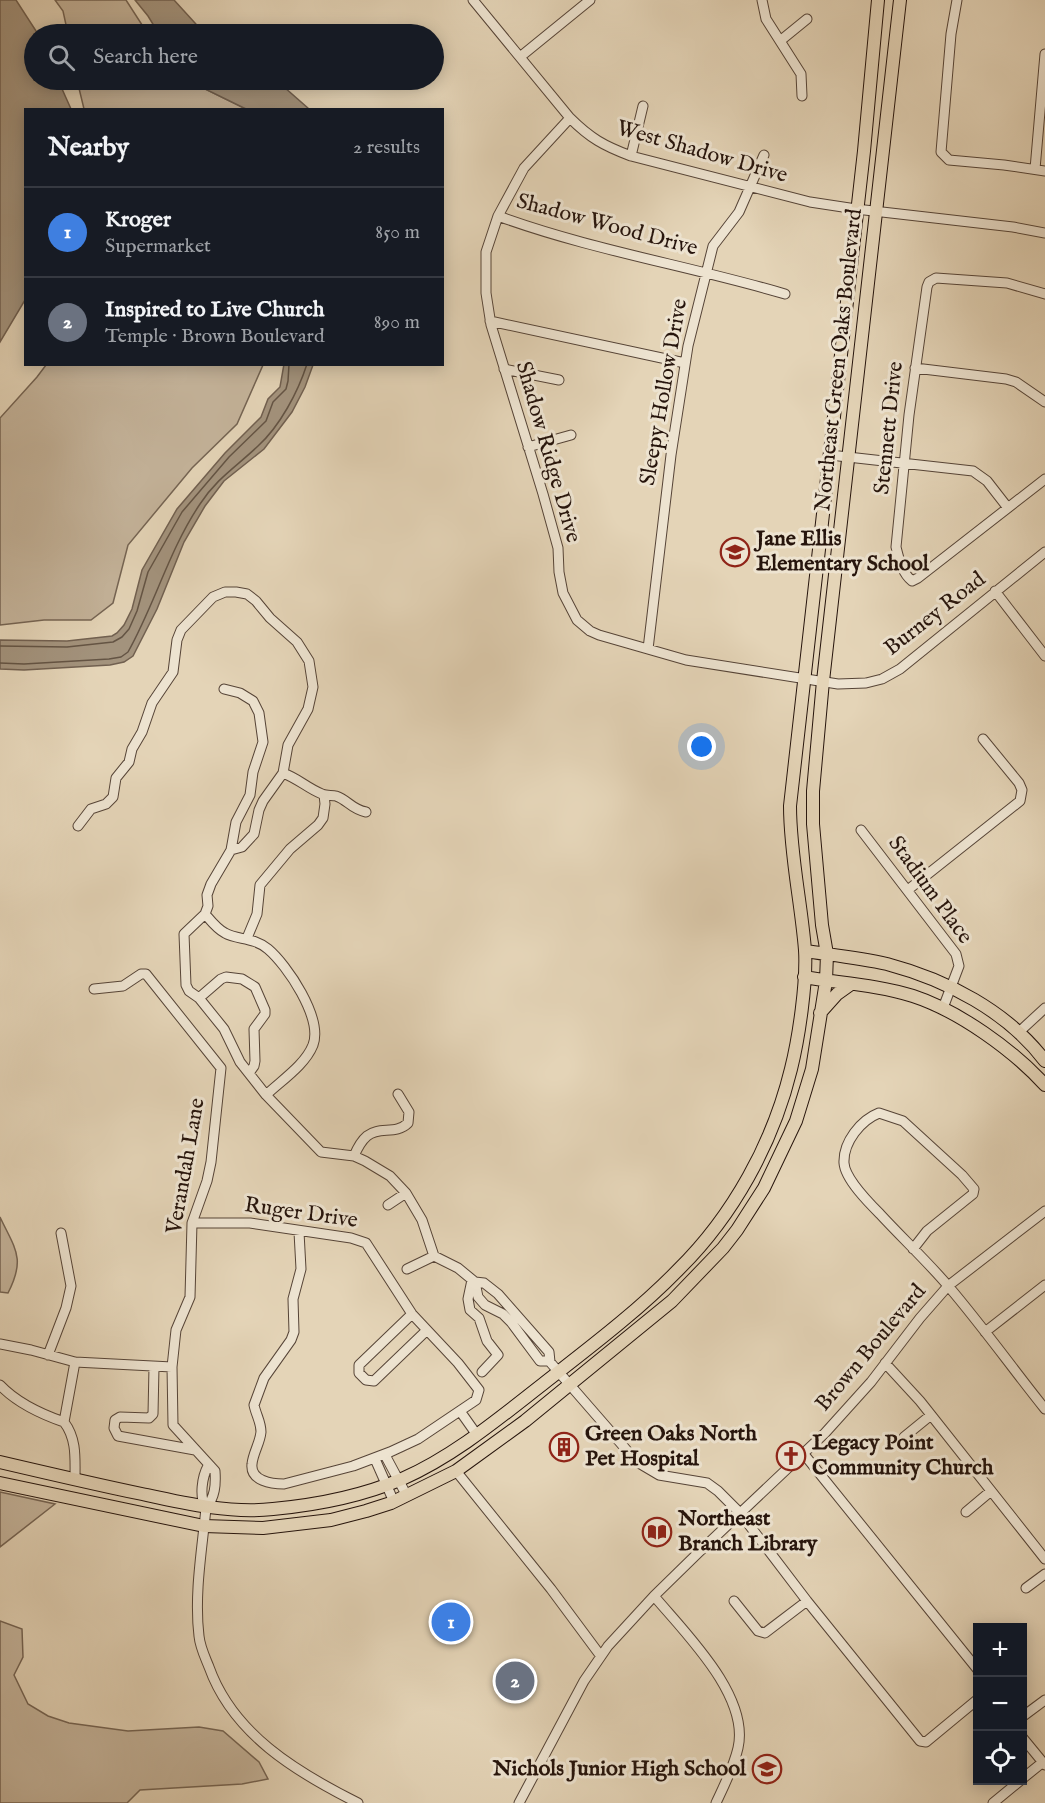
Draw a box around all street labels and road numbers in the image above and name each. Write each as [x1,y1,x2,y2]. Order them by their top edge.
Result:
street label: West Shadow Drive [613,114,791,190]
street label: Shadow Wood Drive [513,187,701,263]
street label: Northeast Green Oaks Boulevard [809,207,869,513]
street label: Sleepy Hollow Drive [634,296,694,488]
street label: Shadow Ridge Drive [509,358,587,546]
street label: Stennett Drive [868,360,910,496]
street label: Burney Road [879,565,992,662]
street label: Stadium Place [881,830,979,950]
street label: Verandah Lane [160,1096,212,1237]
street label: Ruger Drive [243,1191,359,1235]
street label: Brown Boulevard [809,1278,933,1418]

